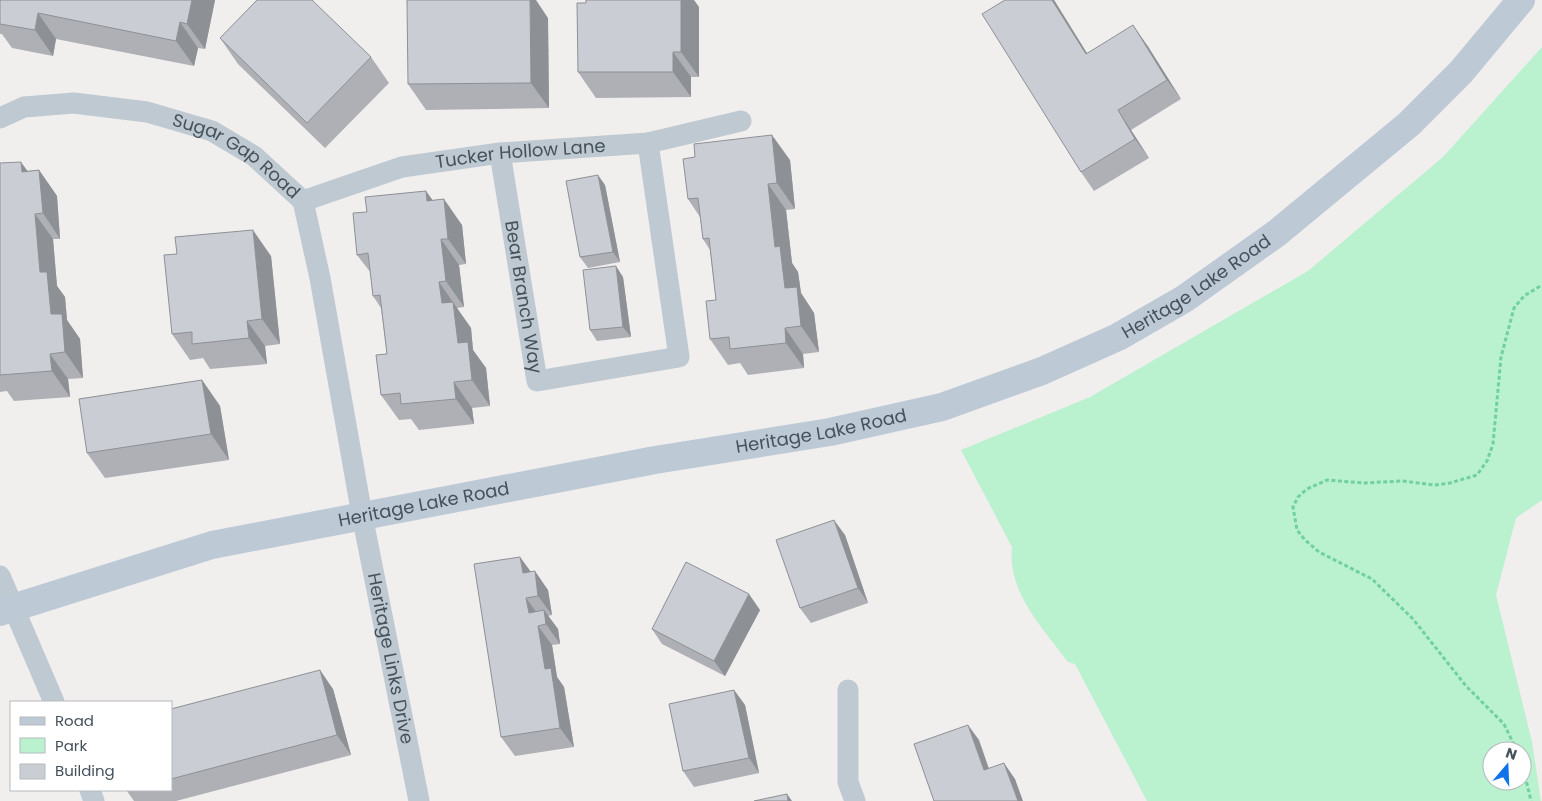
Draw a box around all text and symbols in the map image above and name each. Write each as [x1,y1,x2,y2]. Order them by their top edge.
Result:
street label: Sugar Gap Road [169,107,306,204]
street label: Tucker Hollow Lane [434,133,606,174]
street label: Bear Branch Way [499,219,549,375]
street label: Heritage Lake Road [1117,228,1276,344]
street label: Heritage Lake Road [734,402,909,459]
street label: Heritage Lake Road [336,475,511,533]
street label: Heritage Links Drive [362,570,420,746]
legend [10,701,172,791]
text: Road [55,710,94,731]
text: Park [55,735,87,756]
north arrow [1482,741,1532,791]
text: N [1503,743,1519,765]
text: Building [55,760,115,781]

